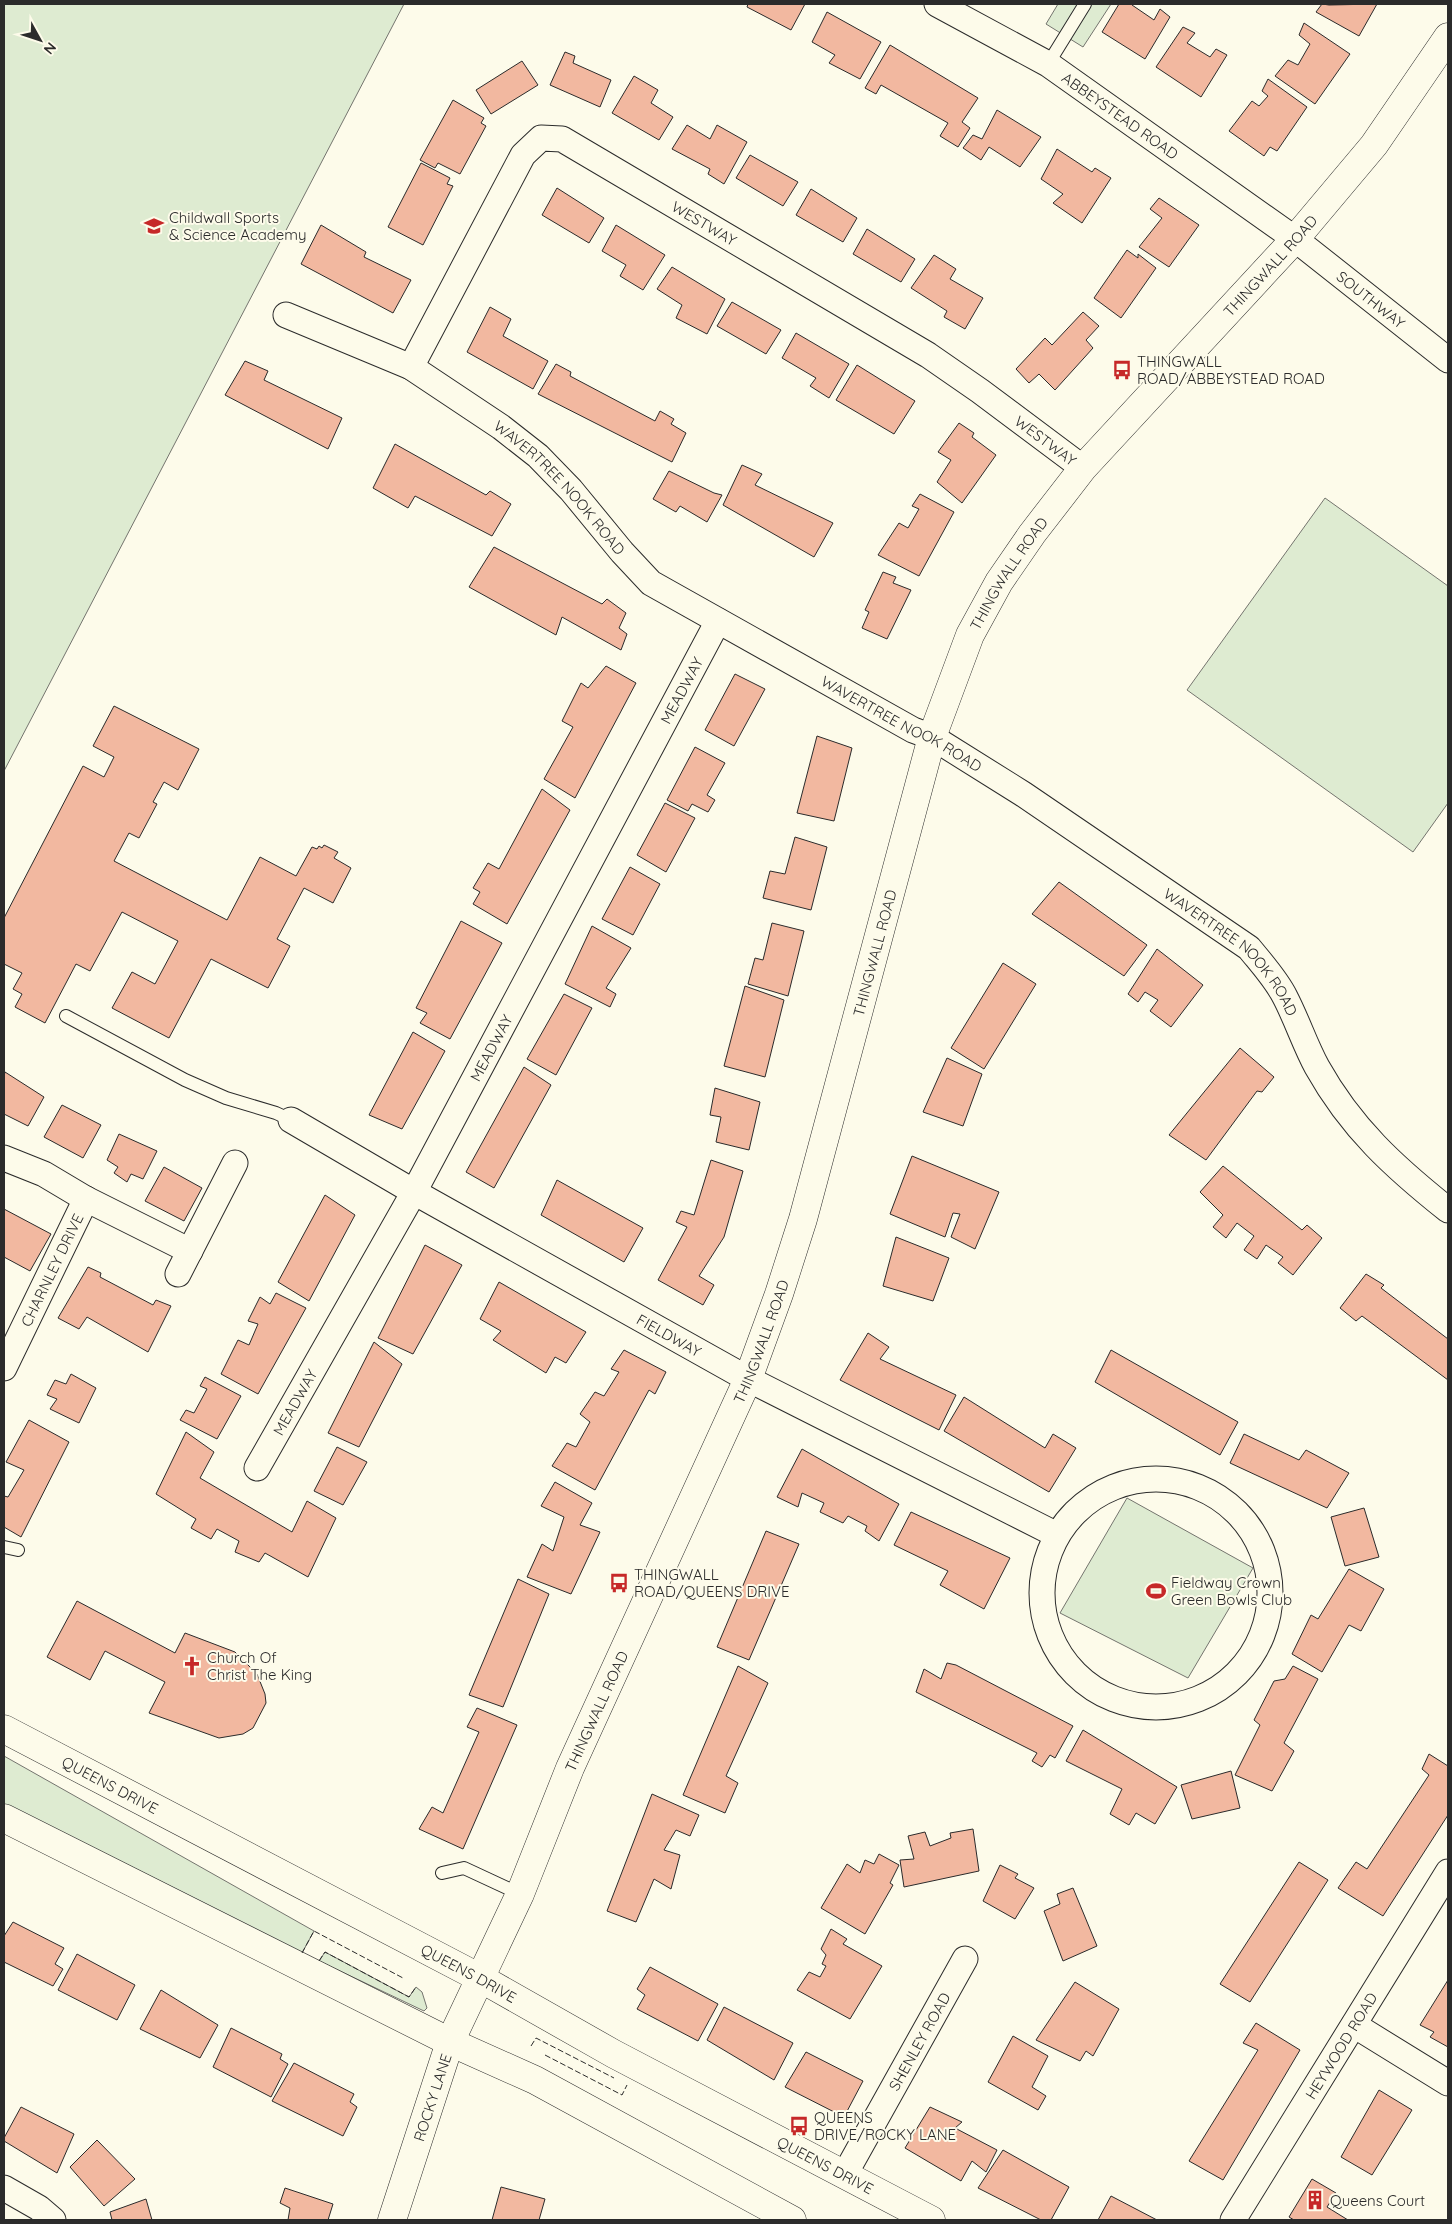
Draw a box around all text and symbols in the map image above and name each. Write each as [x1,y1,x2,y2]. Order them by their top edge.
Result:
north arrow [15,15,65,65]
text: N [40,39,60,58]
street label: ABBEYSTEAD ROAD [1059,68,1183,163]
street label: WESTWAY [669,197,741,250]
place label: Childwall Sports & Science Academy [169,208,306,244]
street label: THINGWALL ROAD [1219,211,1321,320]
school or university icon: Childwall Sports & Science Academy [143,215,165,237]
street label: SOUTHWAY [1333,266,1410,333]
place label: THINGWALL ROAD/ABBEYSTEAD ROAD [1137,352,1325,388]
bus stop icon: THINGWALL ROAD/ABBEYSTEAD ROAD [1111,359,1133,381]
street label: WESTWAY [1011,411,1081,470]
street label: WAVERTREE NOOK ROAD [490,416,630,558]
street label: THINGWALL ROAD [965,513,1051,633]
street label: MEADWAY [656,653,707,727]
street label: WAVERTREE NOOK ROAD [818,671,986,776]
street label: WAVERTREE NOOK ROAD [1160,883,1302,1019]
street label: THINGWALL ROAD [848,887,900,1018]
street label: MEADWAY [465,1010,517,1084]
street label: CHARNLEY DRIVE [16,1210,87,1330]
street label: THINGWALL ROAD [729,1277,793,1406]
street label: FIELDWAY [634,1309,705,1361]
street label: MEADWAY [268,1365,321,1438]
place label: THINGWALL ROAD/QUEENS DRIVE [634,1565,790,1601]
bus stop icon: THINGWALL ROAD/QUEENS DRIVE [608,1572,630,1594]
place label: Fieldway Crown Green Bowls Club [1171,1573,1292,1609]
sports icon: Fieldway Crown Green Bowls Club [1145,1580,1167,1602]
place label: Church Of Christ The King [207,1648,312,1684]
street label: THINGWALL ROAD [560,1648,632,1775]
church icon: Church Of Christ The King [181,1655,203,1677]
street label: QUEENS DRIVE [59,1752,162,1818]
street label: QUEENS DRIVE [418,1939,520,2006]
street label: SHENLEY ROAD [884,1989,954,2094]
street label: HEYWOOD ROAD [1301,1989,1381,2102]
street label: ROCKY LANE [409,2051,455,2144]
place label: QUEENS DRIVE/ROCKY LANE [814,2108,956,2144]
bus stop icon: QUEENS DRIVE/ROCKY LANE [788,2115,810,2137]
street label: QUEENS DRIVE [774,2132,877,2198]
building icon: Queens Court [1304,2189,1326,2211]
place label: Queens Court [1330,2191,1425,2210]

